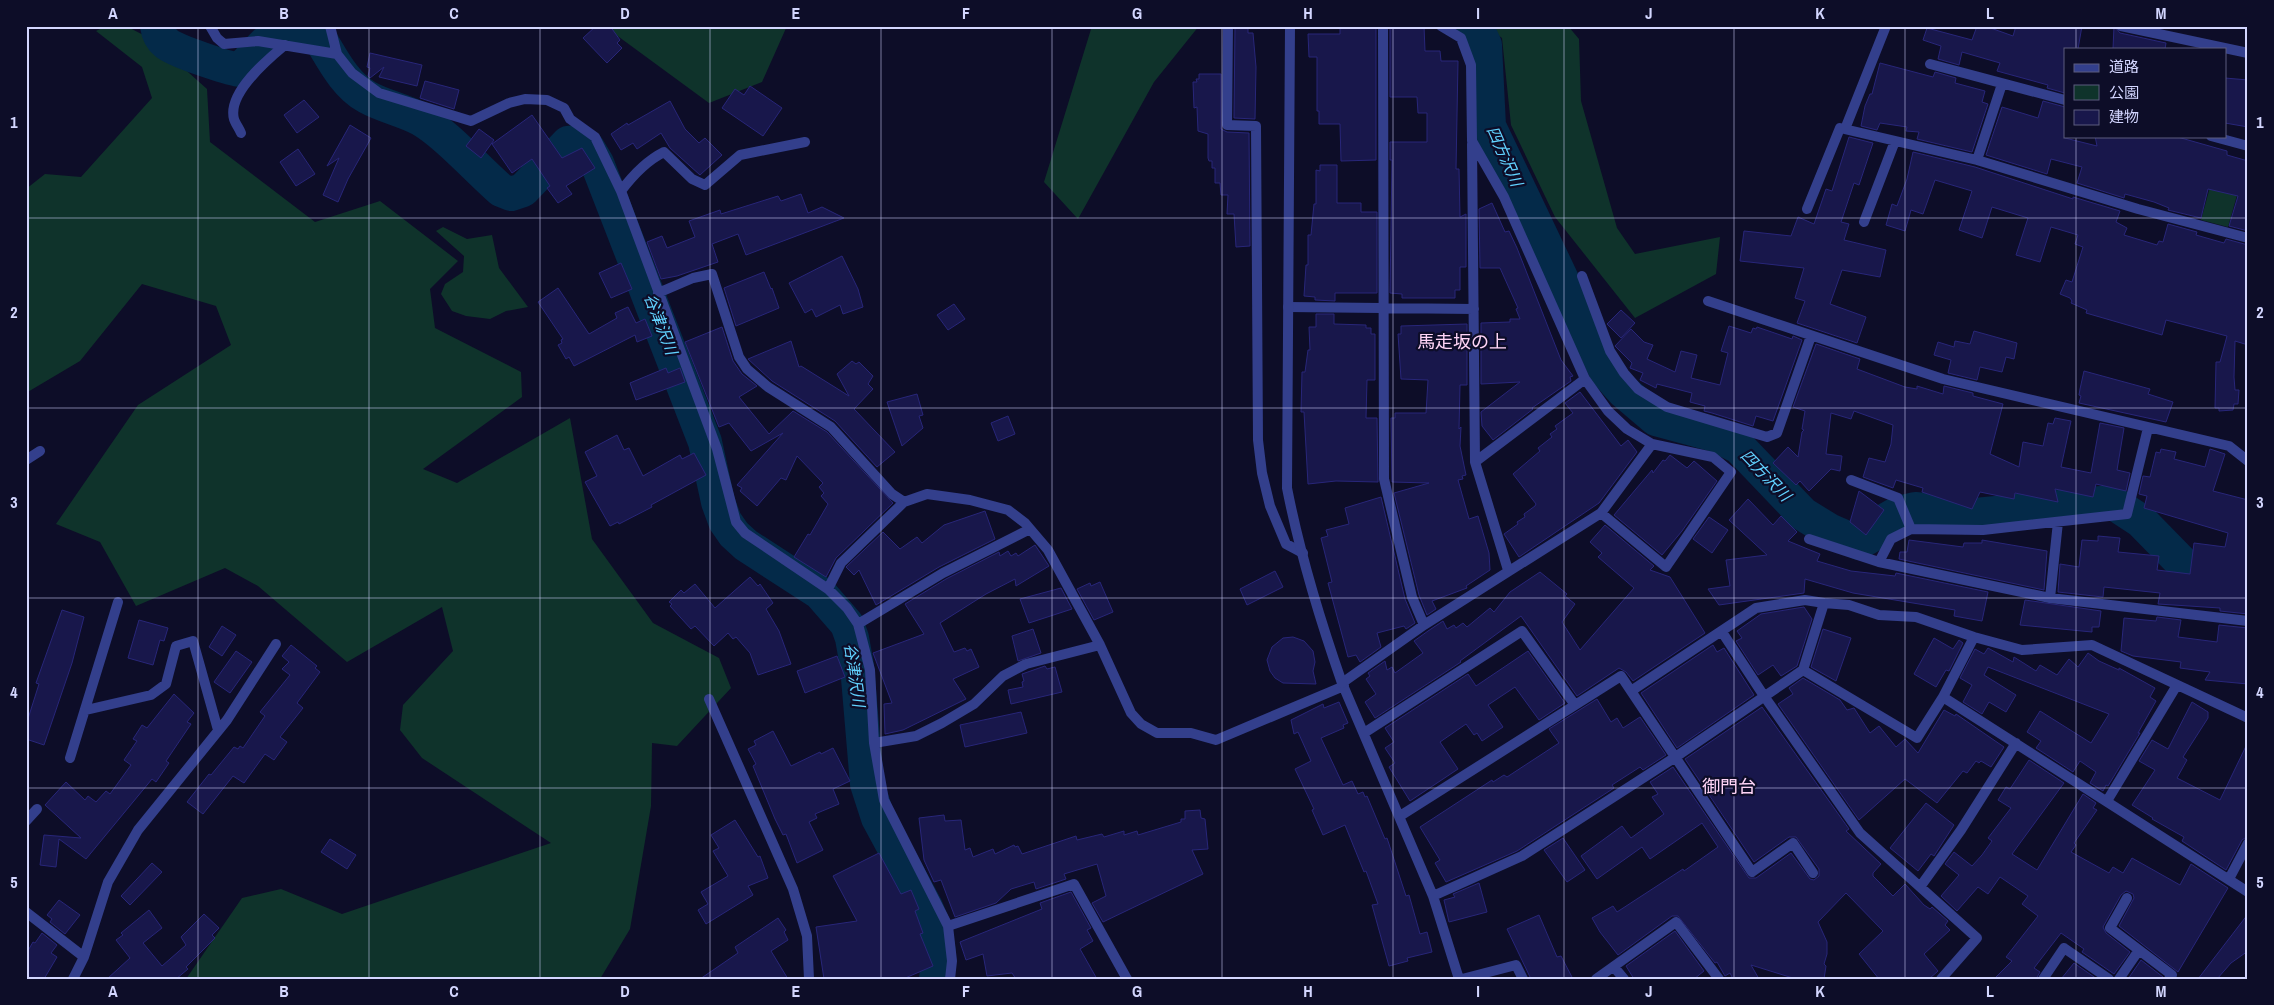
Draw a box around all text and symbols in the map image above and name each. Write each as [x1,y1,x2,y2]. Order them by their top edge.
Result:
text: A [108,2,118,24]
text: B [279,2,289,24]
text: C [449,2,459,24]
text: D [620,2,630,24]
text: E [792,2,801,24]
text: F [962,2,970,24]
text: G [1132,2,1142,24]
text: H [1303,2,1313,24]
text: I [1476,2,1480,24]
text: J [1645,2,1653,24]
text: K [1815,2,1825,24]
text: L [1986,2,1994,24]
text: M [2156,2,2167,24]
legend [2064,48,2226,138]
text: 道路 [2109,56,2139,77]
text: 公園 [2109,82,2139,103]
text: 建物 [2109,106,2139,127]
text: 1 [10,111,18,133]
text: 1 [2256,111,2264,133]
water label: 四方沢川 [1482,122,1529,192]
water label: 谷津沢川 [639,290,683,360]
text: 2 [10,301,18,323]
text: 2 [2256,301,2264,323]
district label: 馬走坂の上 [1417,329,1507,354]
water label: 四方沢川 [1736,444,1798,507]
text: 3 [10,491,18,513]
text: 3 [2256,491,2264,513]
water label: 谷津沢川 [840,642,871,710]
text: 4 [10,681,18,703]
text: 4 [2256,681,2264,703]
district label: 御門台 [1702,774,1756,799]
text: 5 [10,871,18,893]
text: 5 [2256,871,2264,893]
text: A [108,980,118,1002]
text: B [279,980,289,1002]
text: C [449,980,459,1002]
text: D [620,980,630,1002]
text: E [792,980,801,1002]
text: F [962,980,970,1002]
text: G [1132,980,1142,1002]
text: H [1303,980,1313,1002]
text: I [1476,980,1480,1002]
text: J [1645,980,1653,1002]
text: K [1815,980,1825,1002]
text: L [1986,980,1994,1002]
text: M [2156,980,2167,1002]

